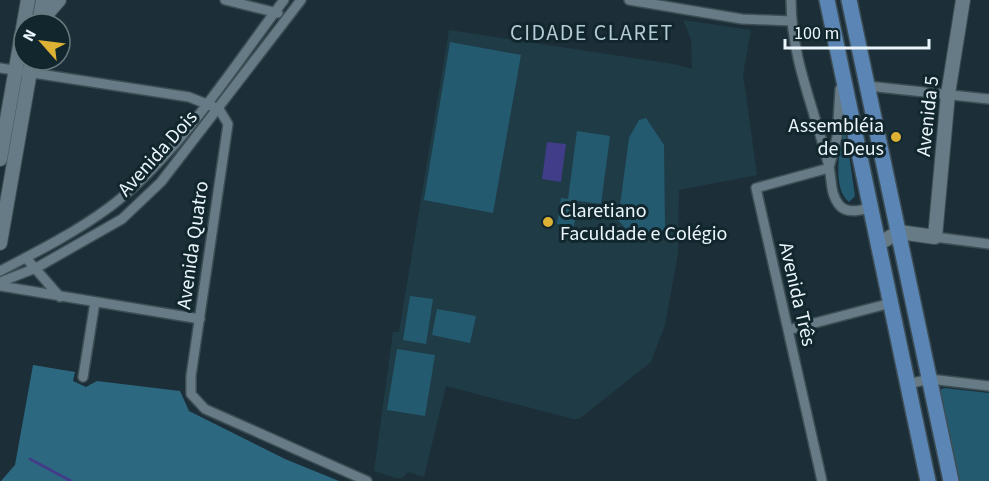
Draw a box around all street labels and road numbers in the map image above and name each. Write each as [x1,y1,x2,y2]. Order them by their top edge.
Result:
street label: Avenida 5 [910,74,946,158]
street label: Avenida Dois [111,104,204,203]
street label: Avenida Quatro [170,179,216,311]
street label: Avenida Três [771,240,823,349]

